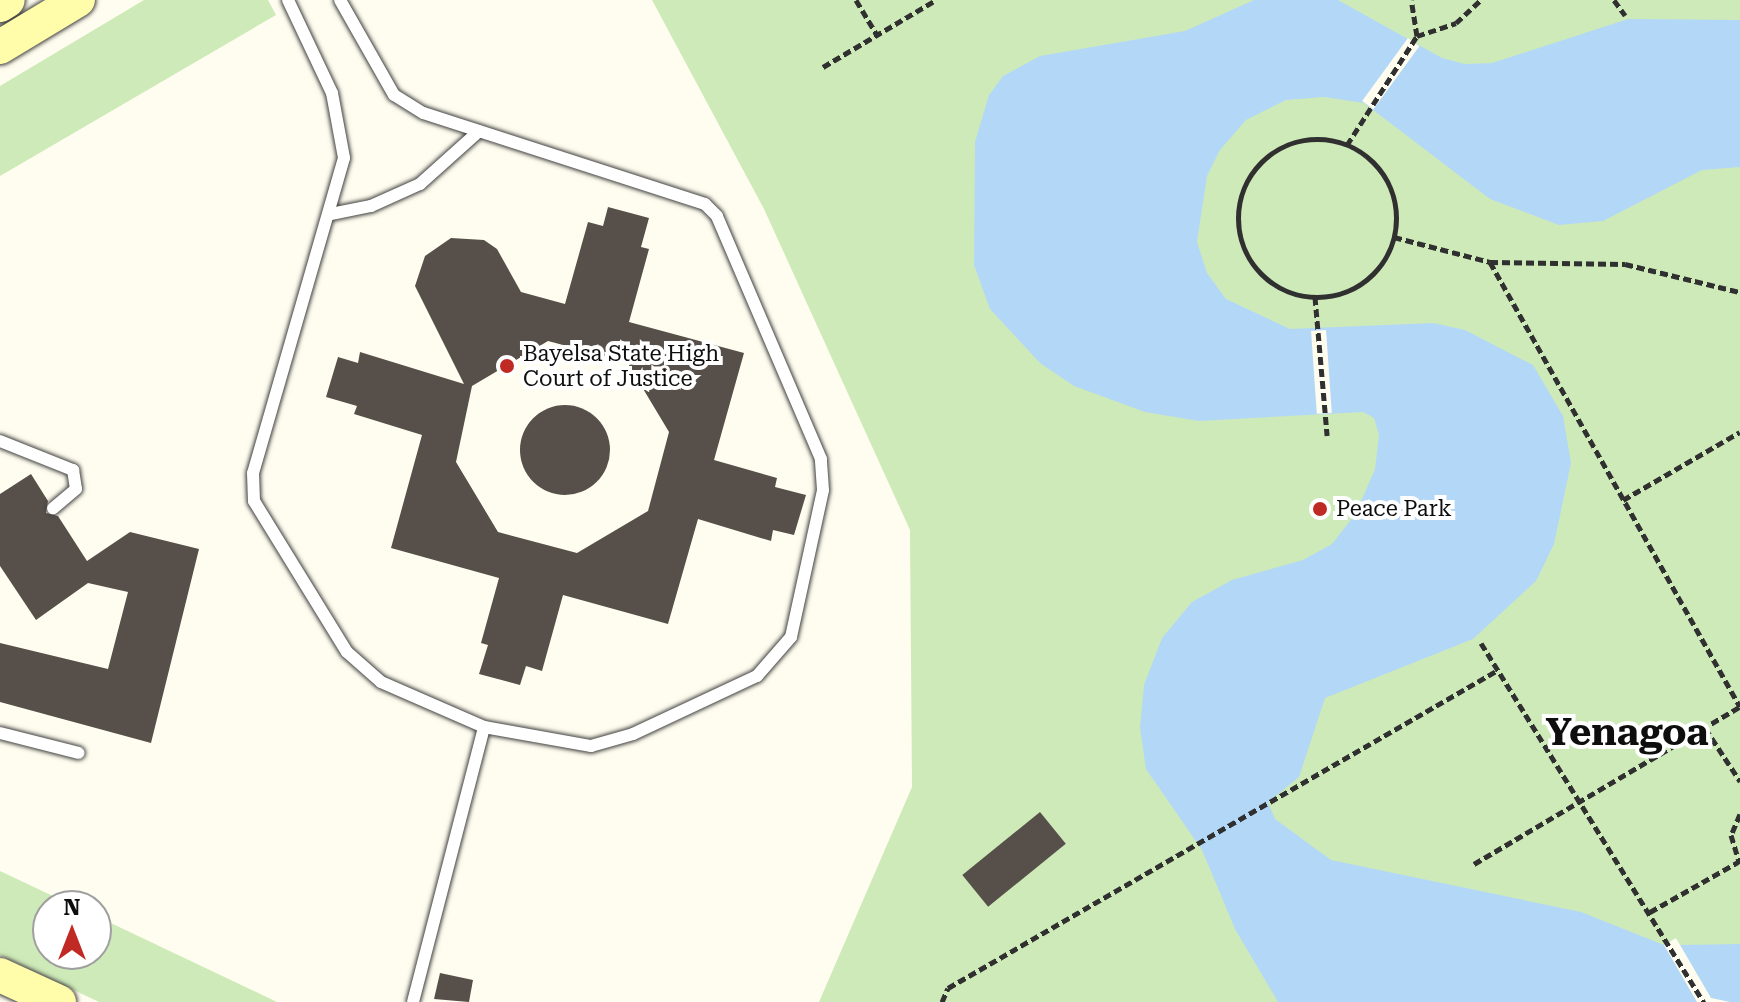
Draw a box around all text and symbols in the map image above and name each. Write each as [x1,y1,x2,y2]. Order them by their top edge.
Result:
place label: Bayelsa State High Court of Justice [523,340,719,392]
marker: Bayelsa State High Court of Justice [498,357,516,375]
place label: Peace Park [1336,496,1452,522]
marker: Peace Park [1311,500,1329,518]
district label: Yenagoa [1546,710,1708,756]
north arrow [32,890,112,970]
text: N [64,895,80,920]

